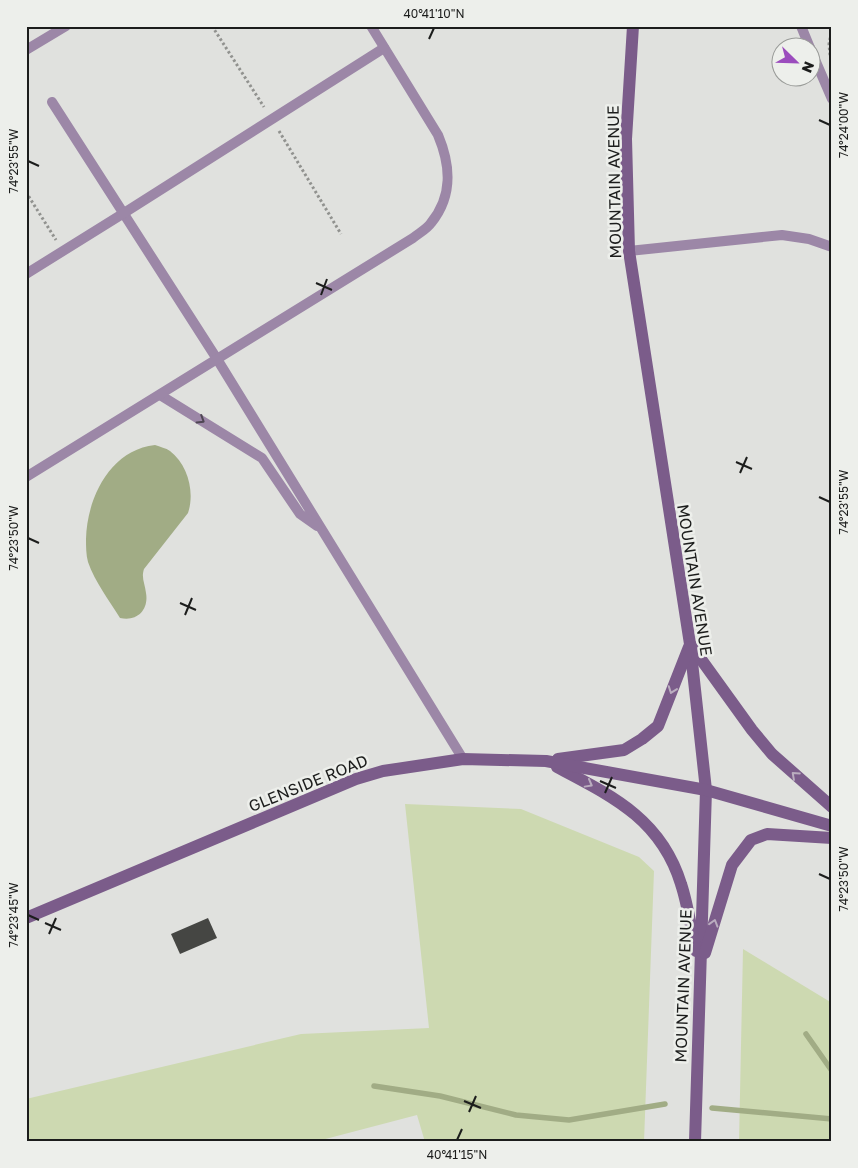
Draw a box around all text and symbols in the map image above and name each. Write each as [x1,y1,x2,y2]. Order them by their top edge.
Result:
text: 40°41'10"N [403,6,465,21]
north arrow [770,38,820,88]
text: N [799,59,818,75]
text: 74°24'00"W [836,92,851,158]
street label: MOUNTAIN AVENUE [603,105,625,259]
text: 74°23'55"W [6,128,21,193]
one-way arrow [196,414,205,424]
text: 74°23'55"W [836,469,851,534]
street label: MOUNTAIN AVENUE [673,503,717,657]
text: 74°23'50"W [6,505,21,571]
one-way arrow [668,685,679,694]
street label: GLENSIDE ROAD [245,750,371,816]
one-way arrow [791,772,800,781]
one-way arrow [584,778,593,788]
text: 74°23'50"W [836,846,851,912]
text: 74°23'45"W [6,882,21,948]
street label: MOUNTAIN AVENUE [670,909,696,1063]
one-way arrow [709,919,719,927]
text: 40°41'15"N [427,1147,487,1162]

